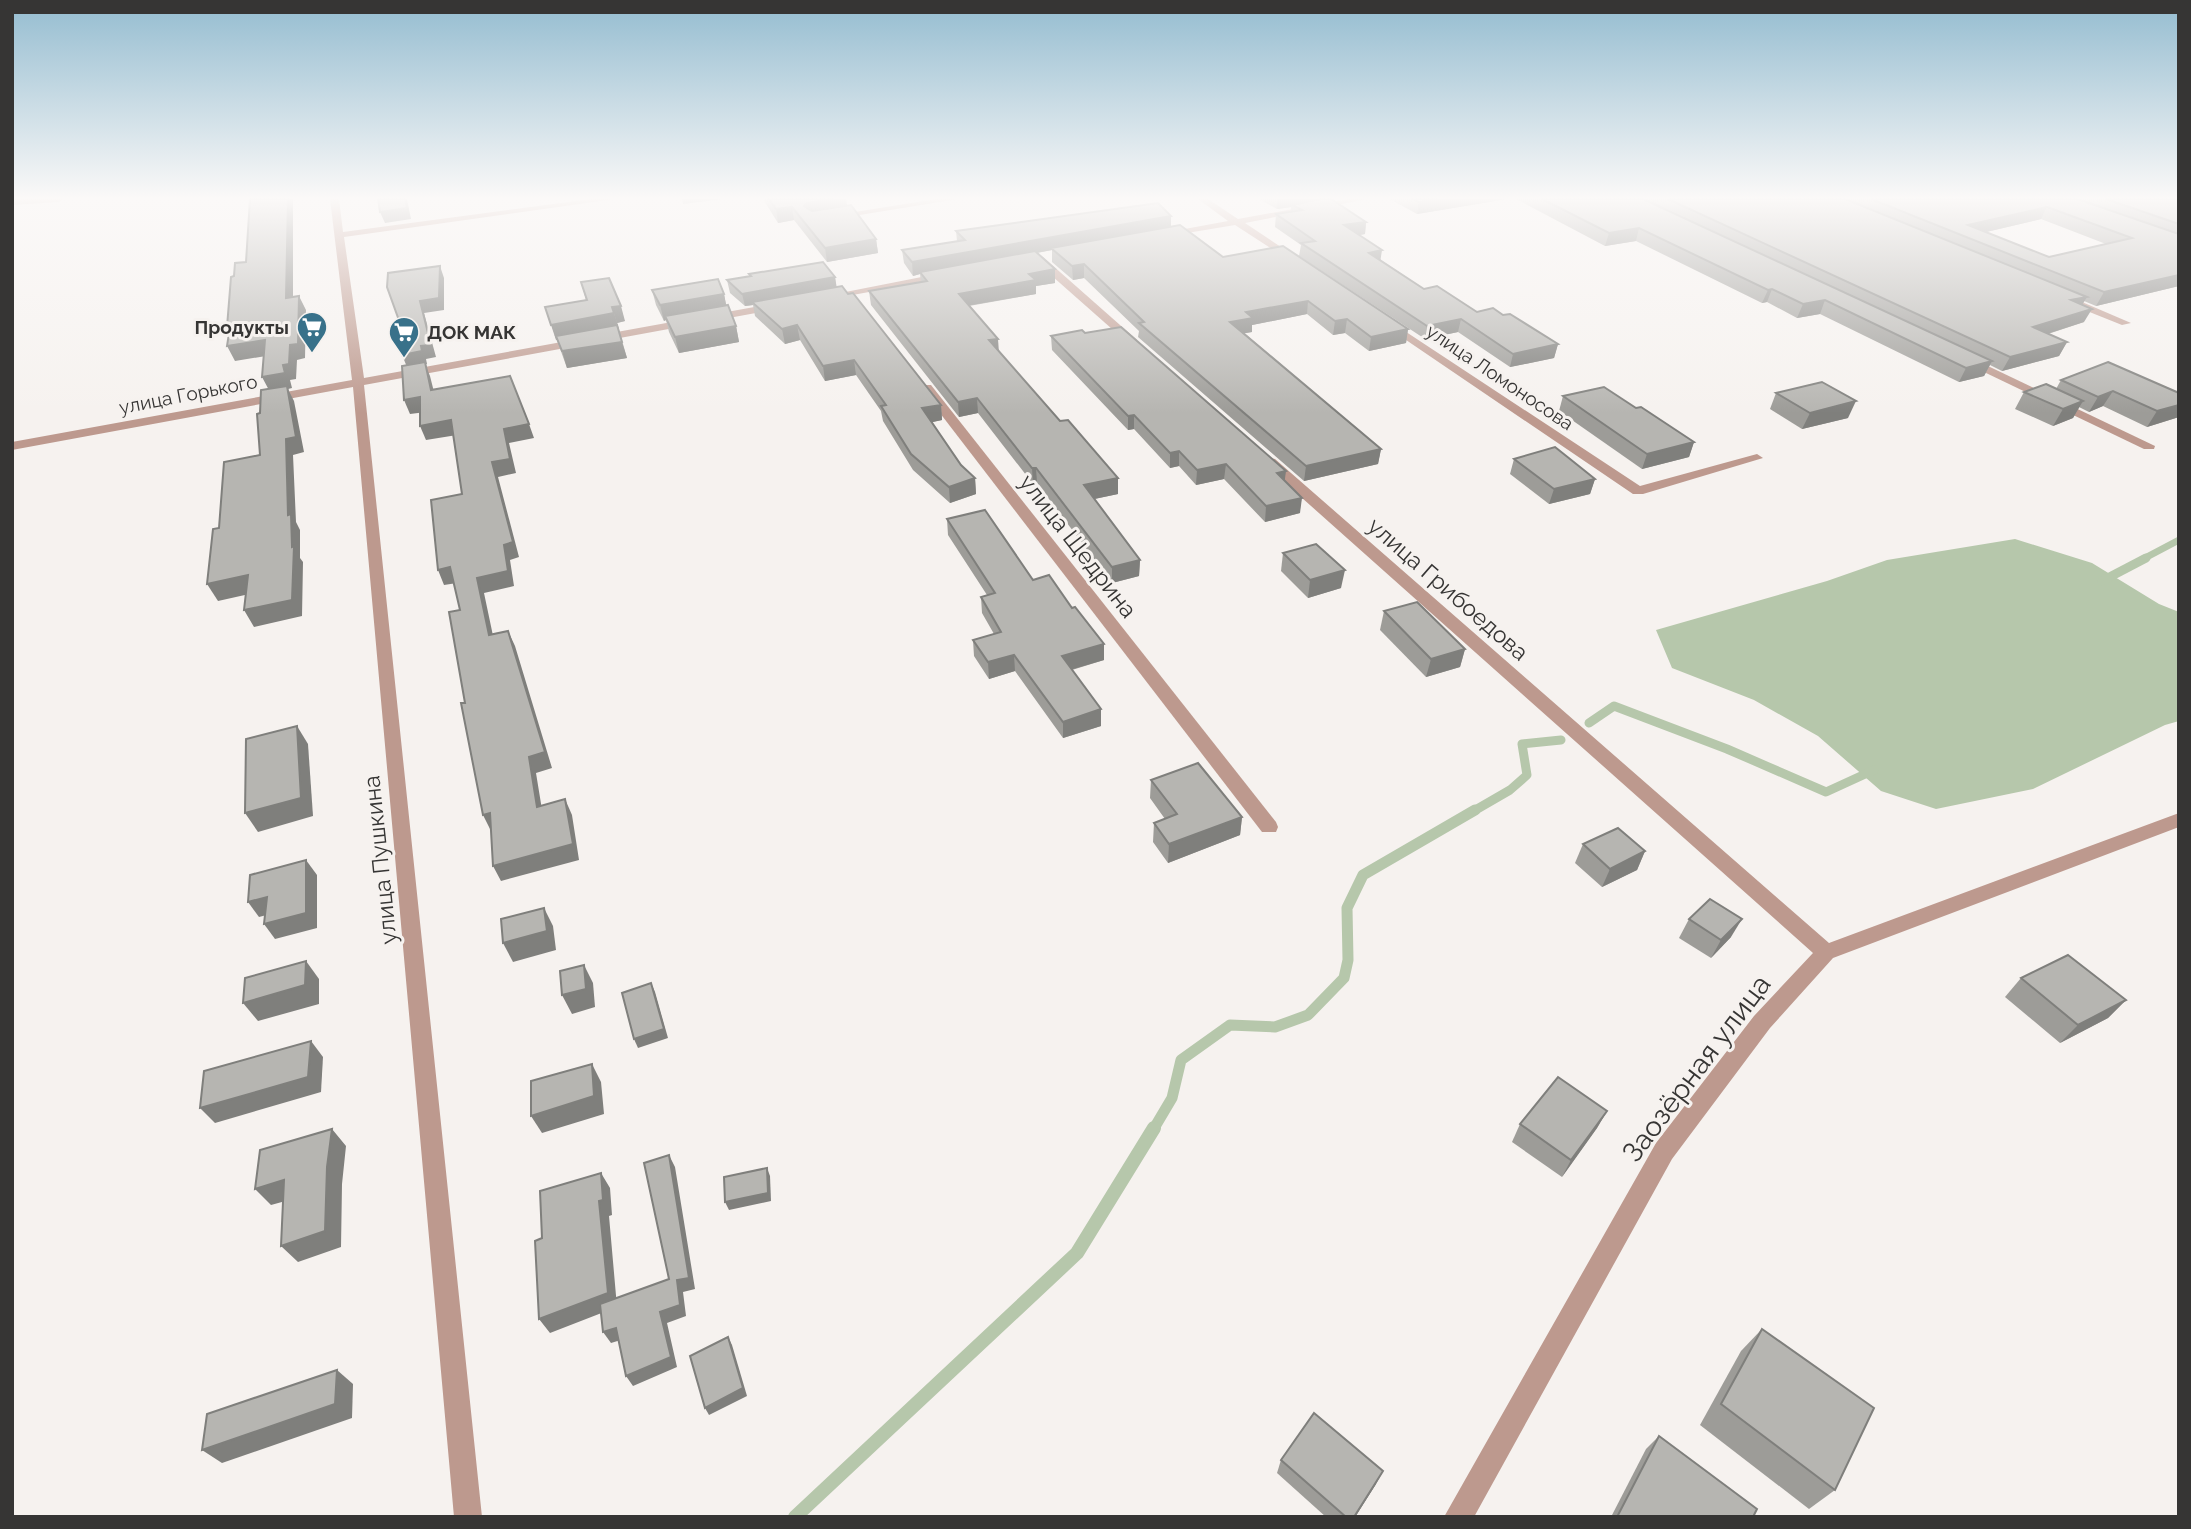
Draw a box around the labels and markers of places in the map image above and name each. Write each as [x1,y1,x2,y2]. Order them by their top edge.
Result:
supermarket icon: Продукты [295,310,329,354]
supermarket icon: ДОК МАК [387,315,421,359]
place label: Продукты [194,316,289,338]
place label: ДОК МАК [427,321,516,343]

